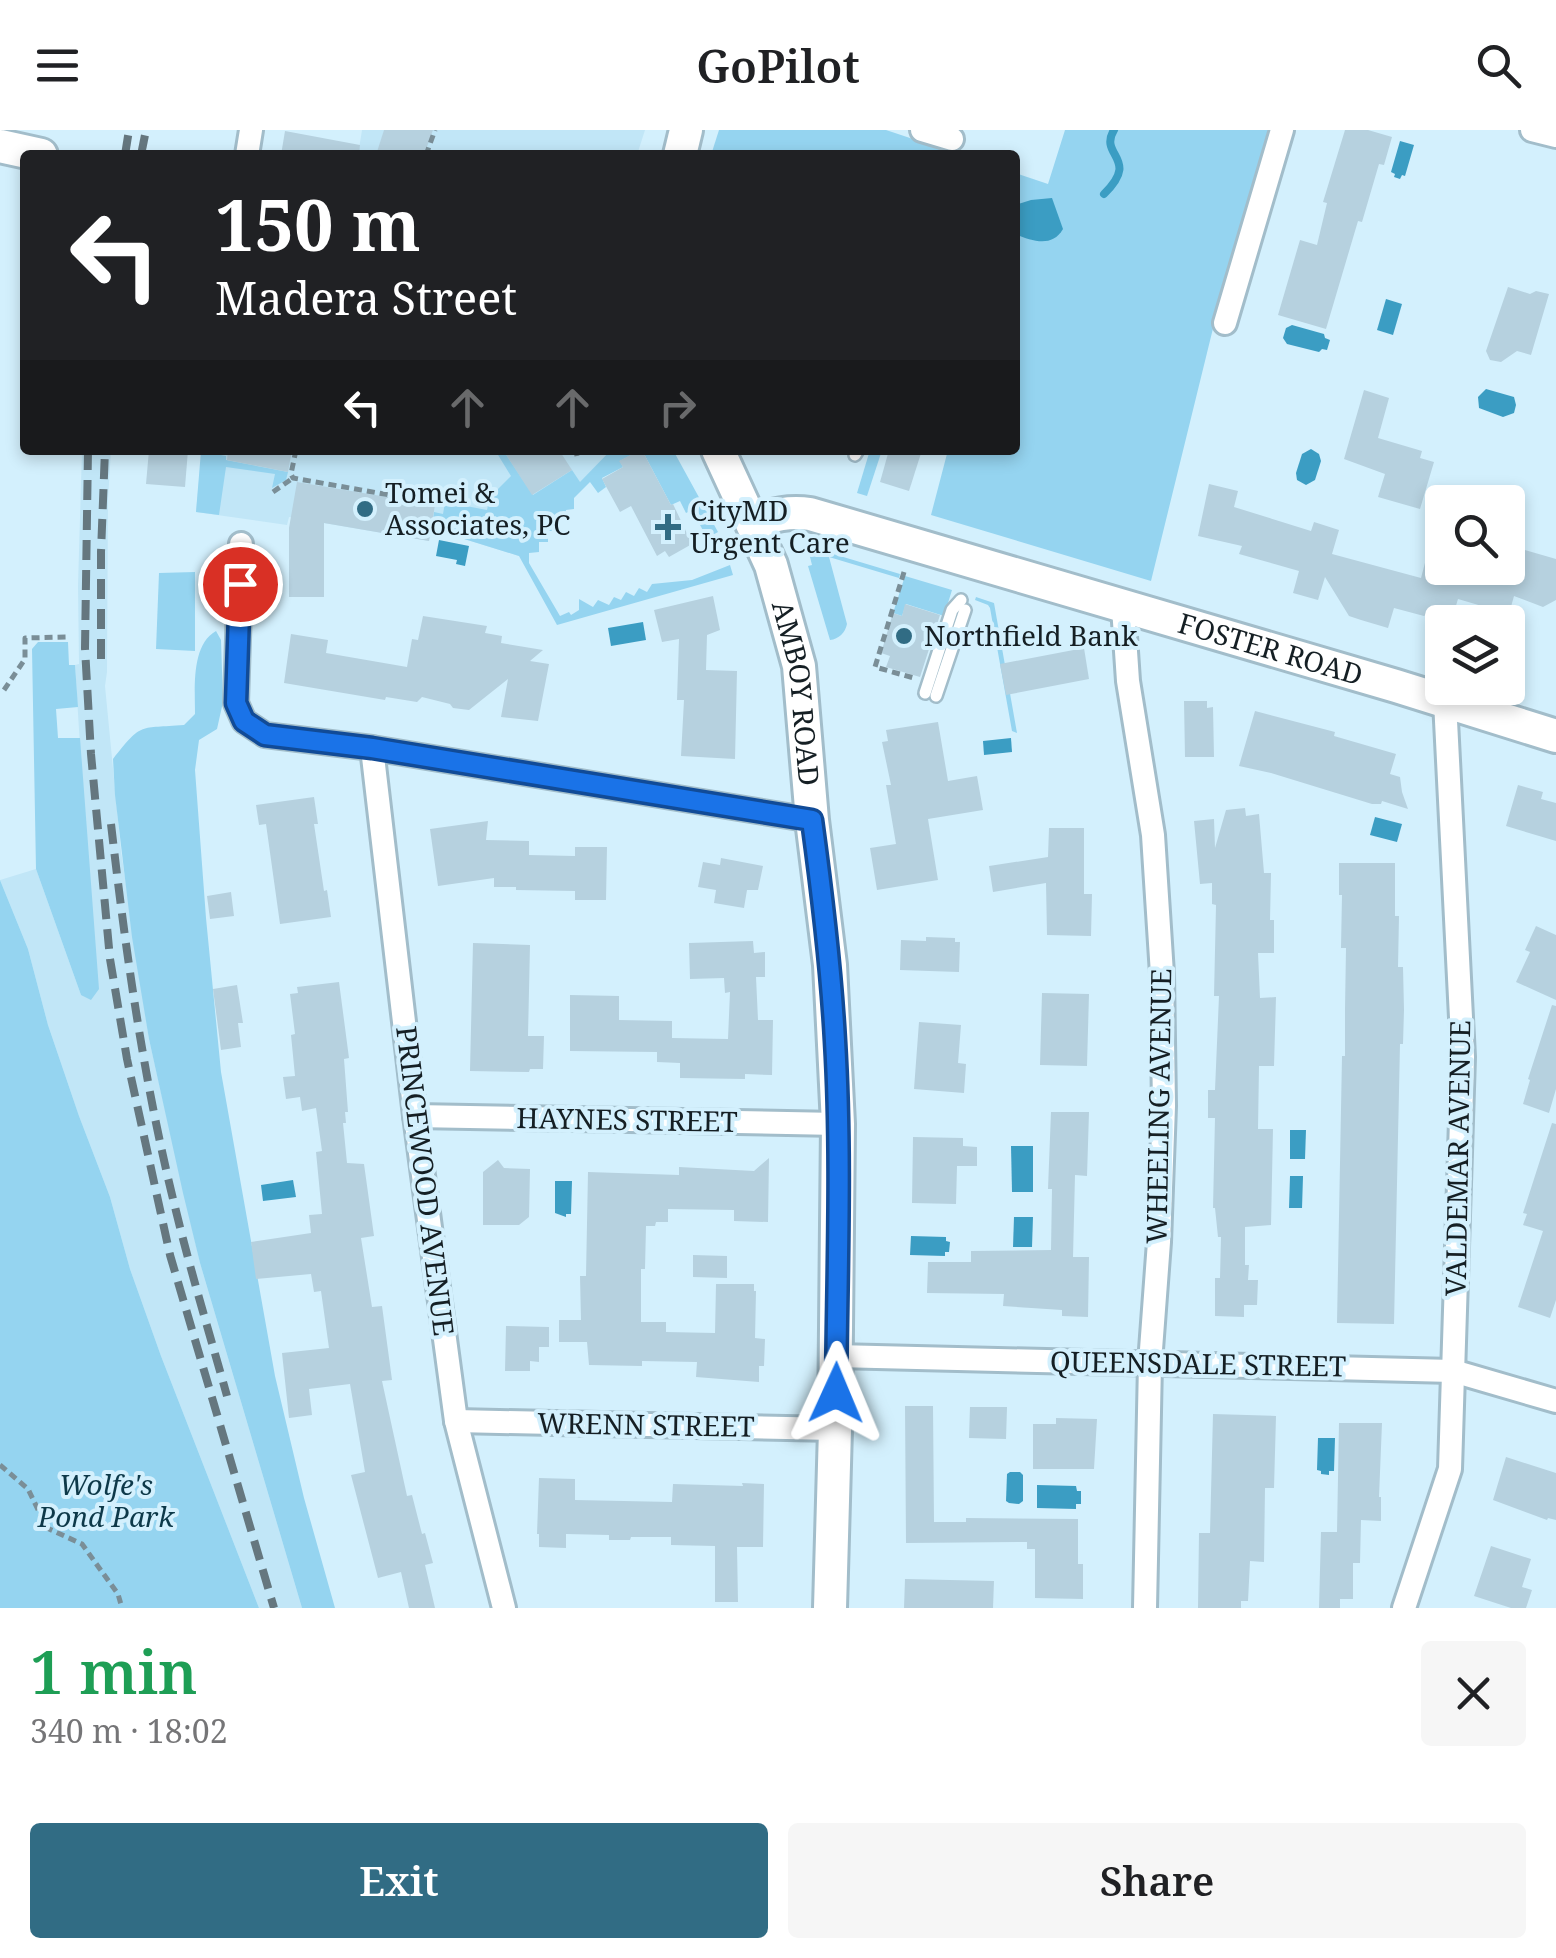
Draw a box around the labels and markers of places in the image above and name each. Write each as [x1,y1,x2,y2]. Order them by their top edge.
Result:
place label: Tomei & Associates, PC [385,473,571,543]
place label: CityMD Urgent Care [690,491,850,561]
marker: Tomei & Associates, PC [354,498,376,520]
marker: CityMD Urgent Care [655,514,681,540]
pin [198,542,283,627]
place label: Northfield Bank [924,616,1138,654]
marker: Northfield Bank [893,625,915,647]

